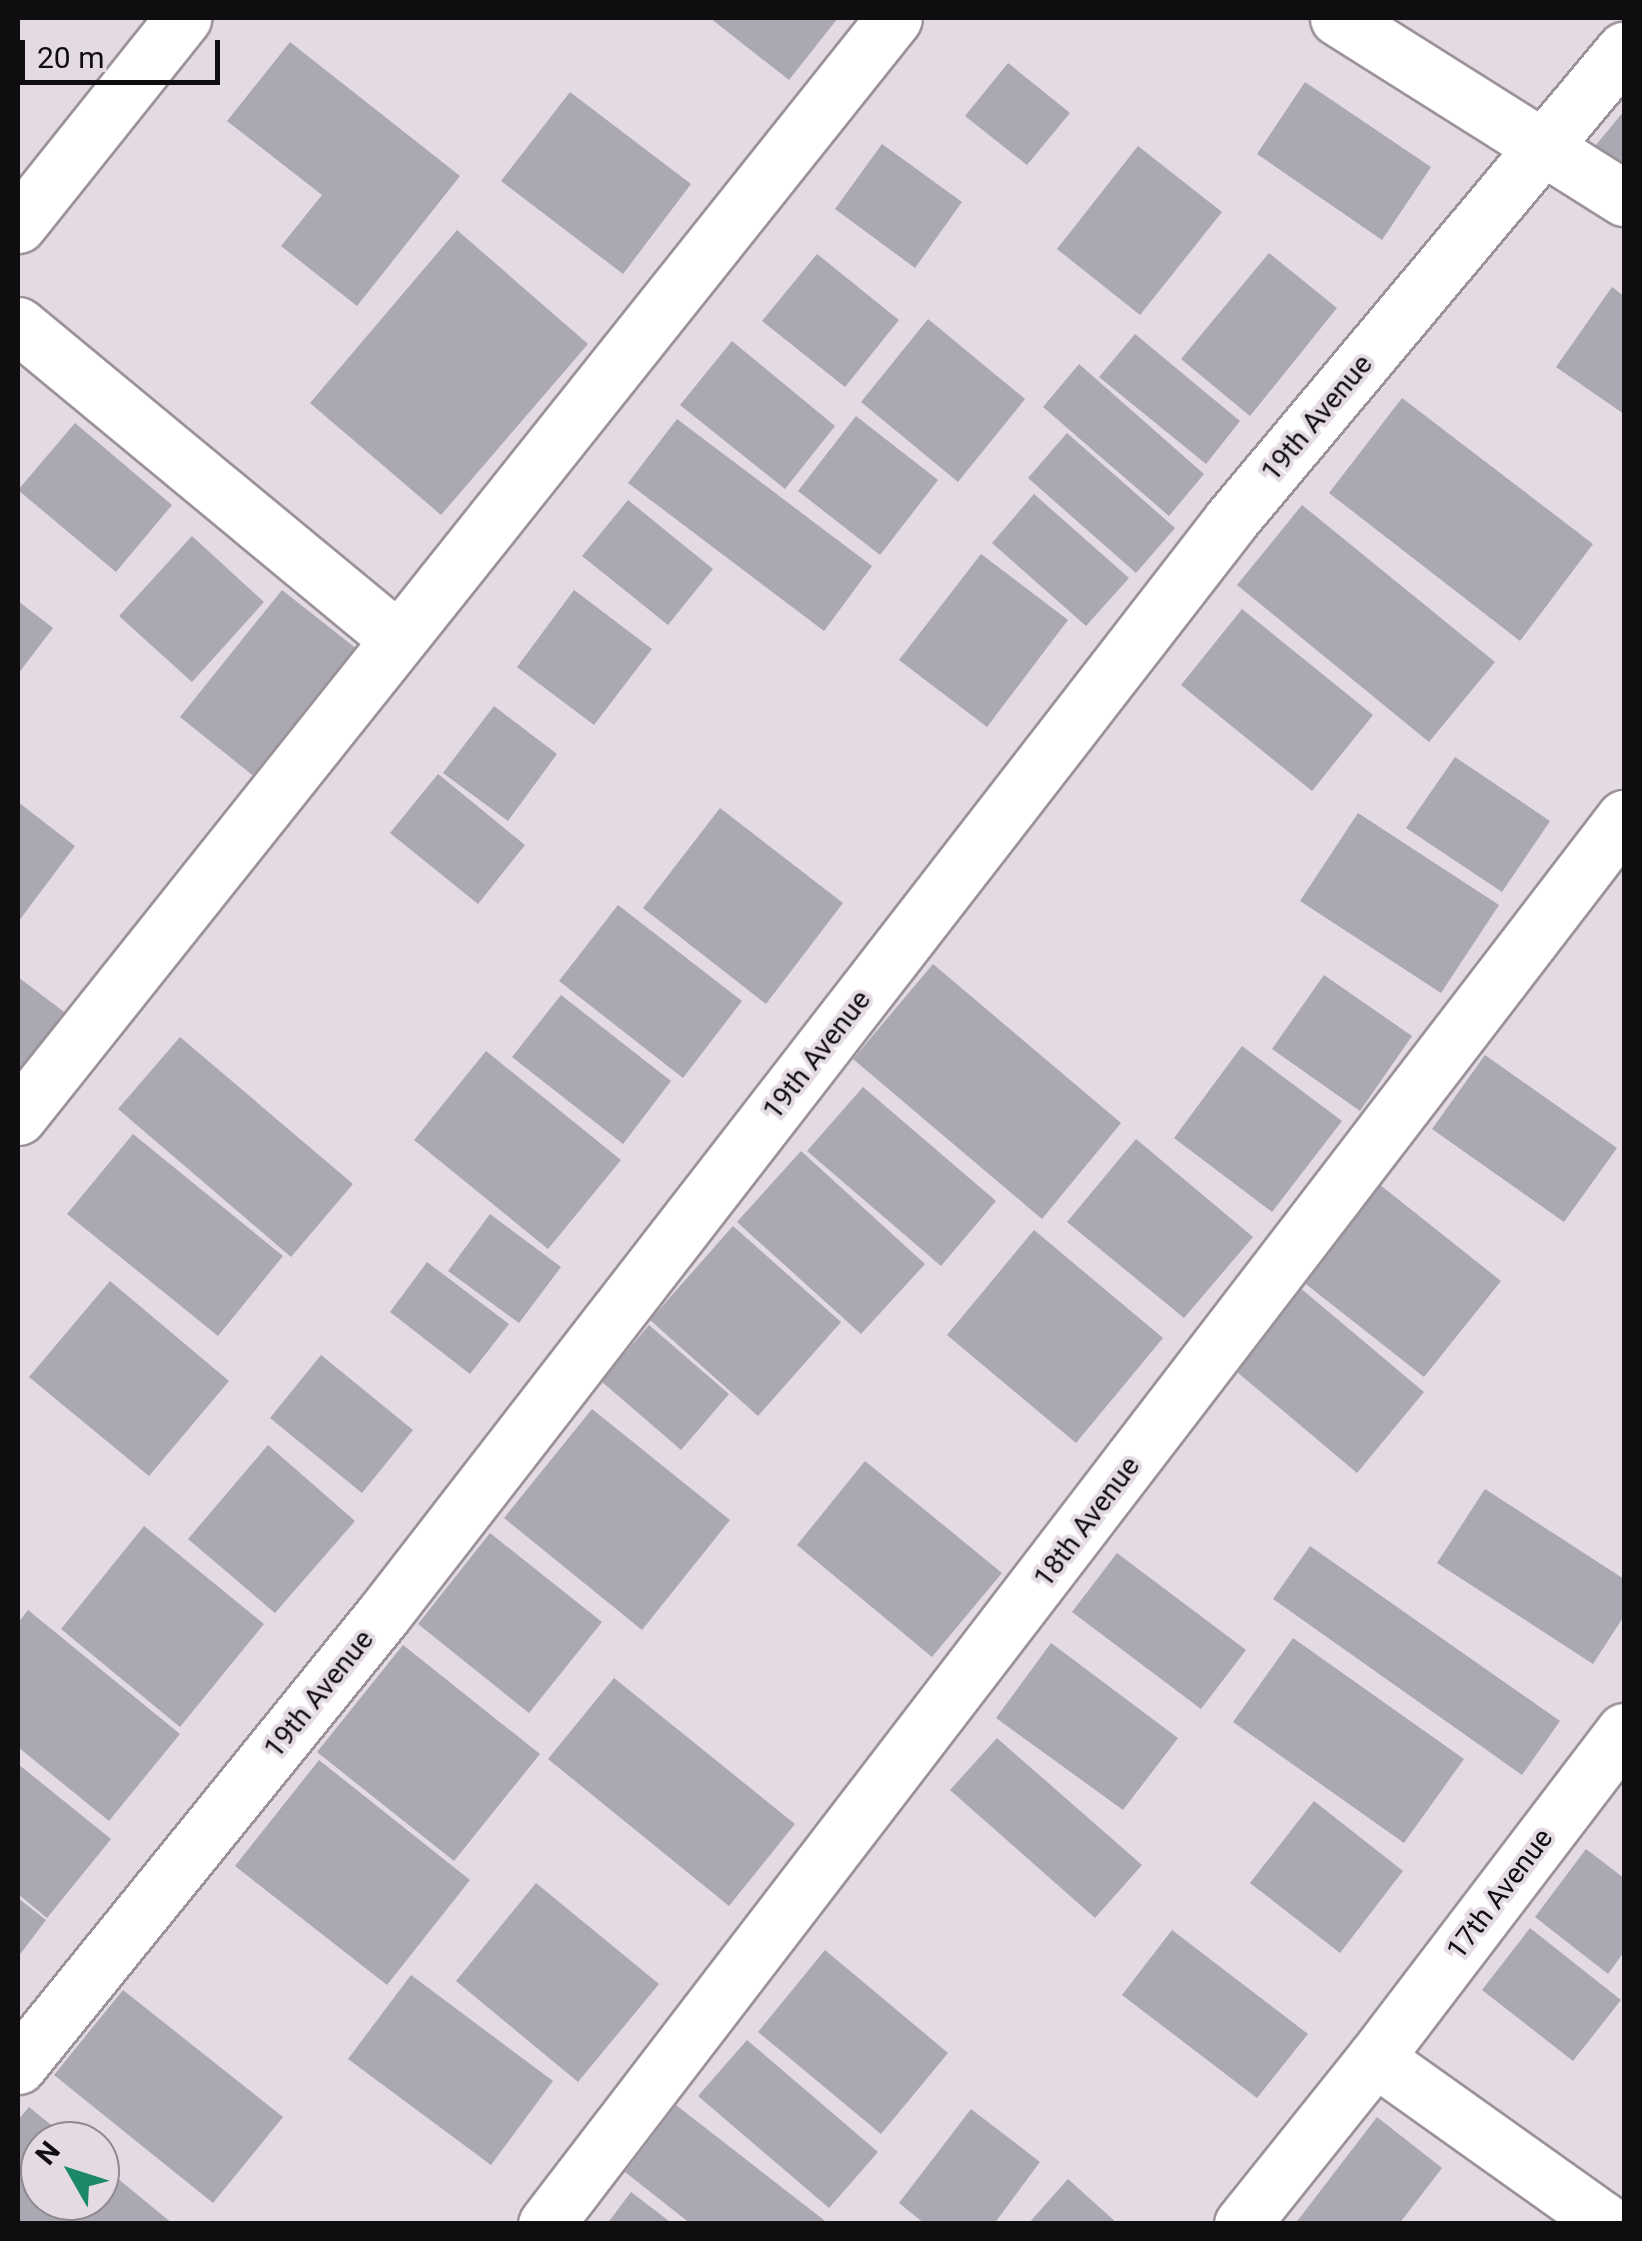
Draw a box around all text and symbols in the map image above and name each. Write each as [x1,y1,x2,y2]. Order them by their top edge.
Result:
scale bar [25,20,225,82]
text: 20 m [37,40,104,75]
street label: 19th Avenue [1254,348,1380,488]
street label: 19th Avenue [756,984,878,1126]
street label: 18th Avenue [1027,1450,1147,1594]
street label: 19th Avenue [257,1623,381,1765]
street label: 17th Avenue [1440,1822,1560,1966]
north arrow [20,2121,120,2221]
text: N [29,2135,67,2171]

